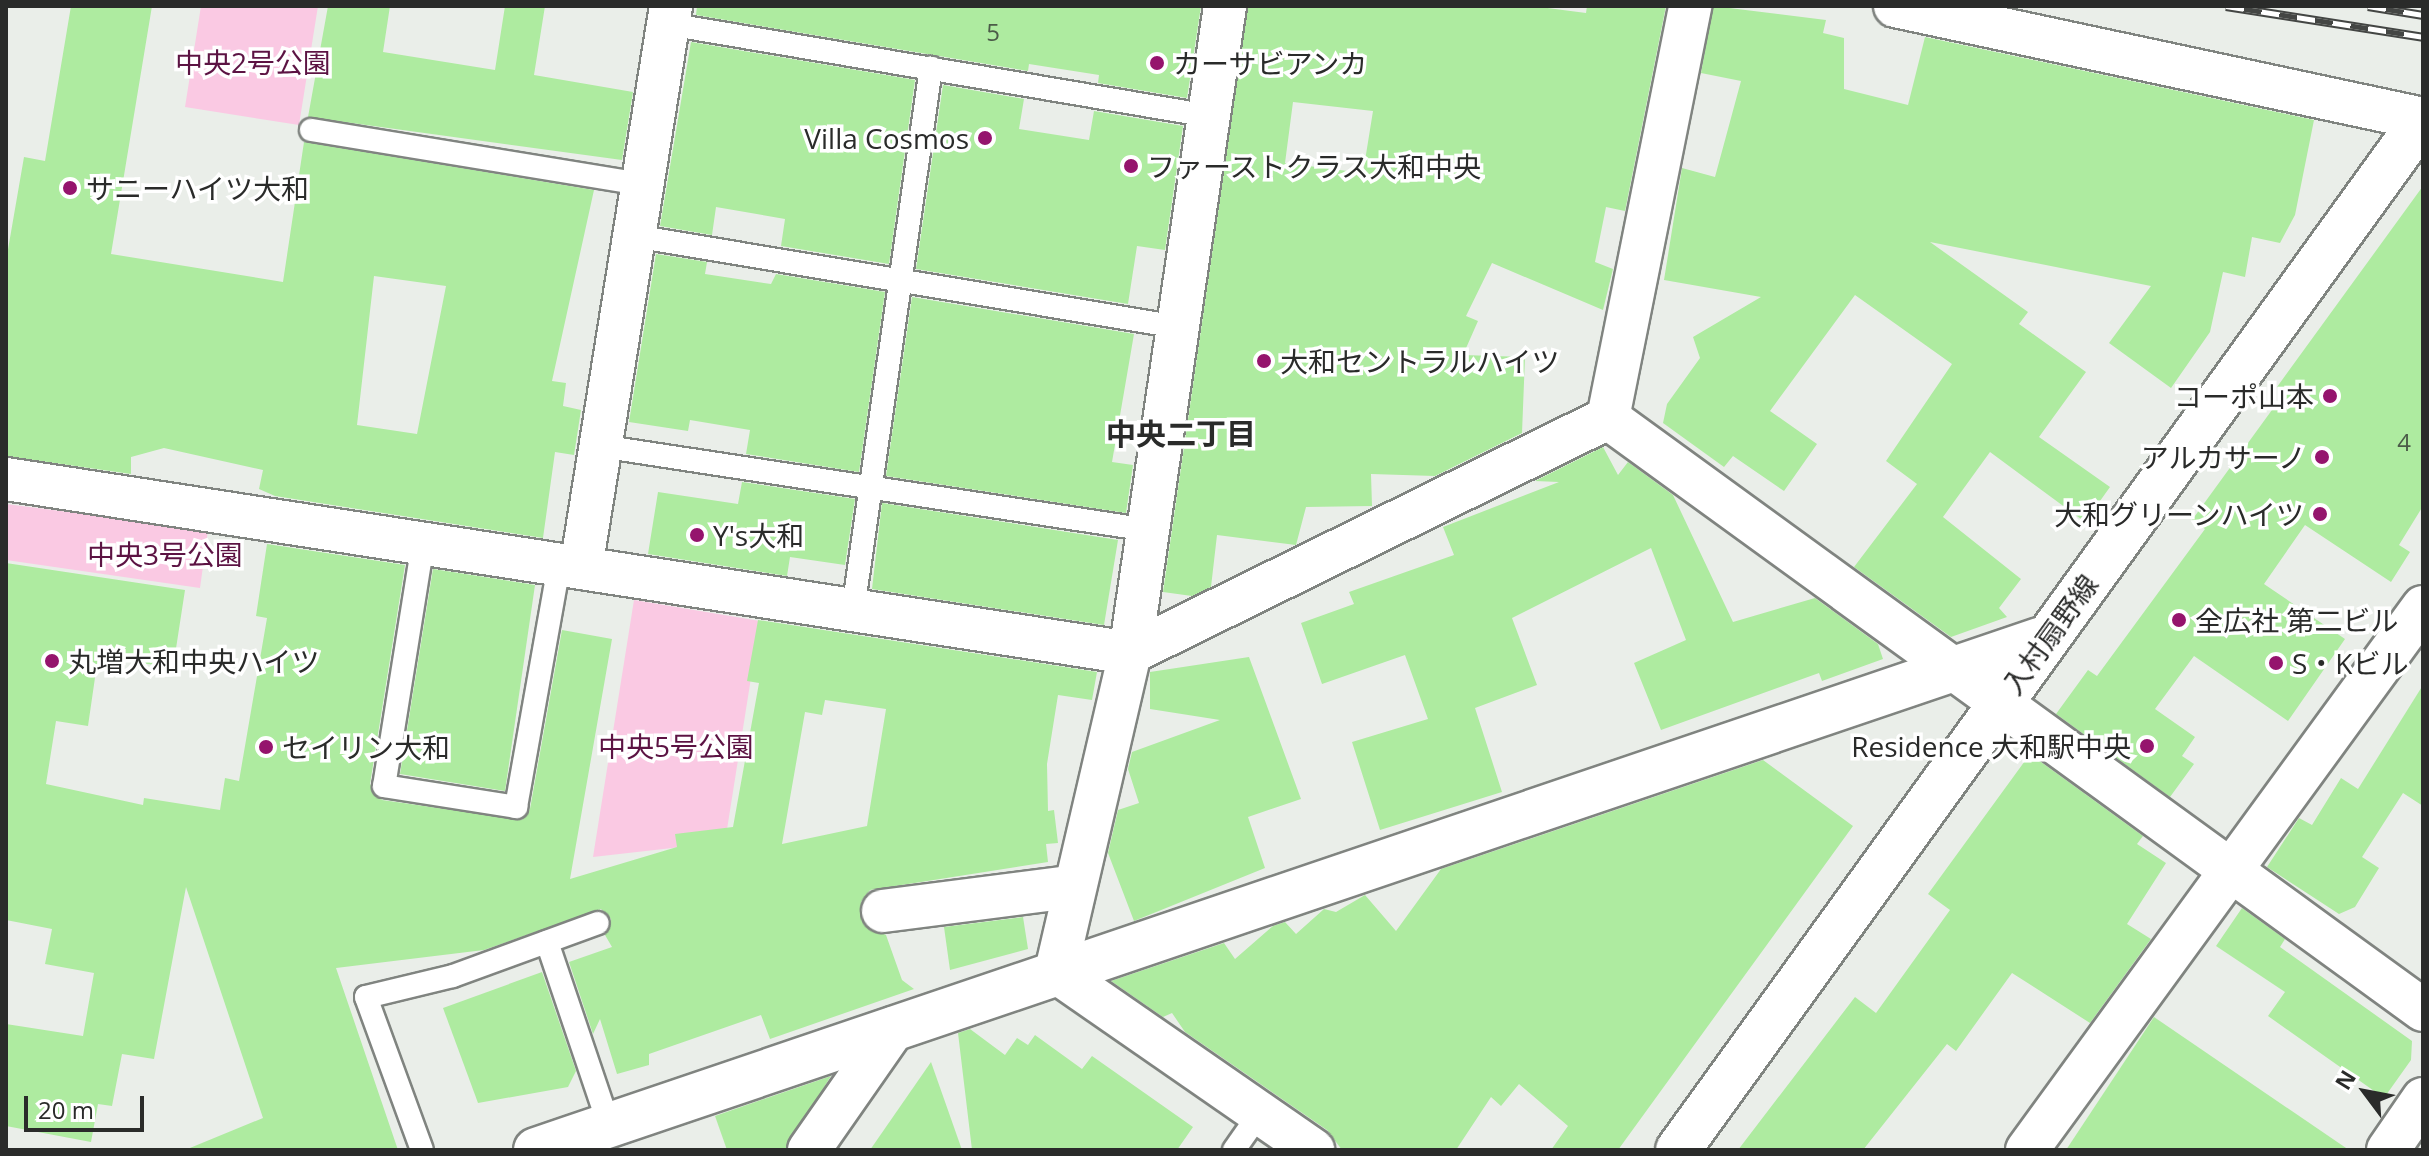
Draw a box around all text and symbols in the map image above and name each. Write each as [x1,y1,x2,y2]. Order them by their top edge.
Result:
house number: 5 [986,18,1000,46]
park label: 中央2号公園 [175,45,331,79]
place label: カーサビアンカ [1173,46,1369,80]
marker: カーサビアンカ [1148,54,1166,72]
place label: Villa Cosmos [804,121,969,155]
marker: Villa Cosmos [976,129,994,147]
place label: ファーストクラス大和中央 [1147,149,1483,183]
marker: ファーストクラス大和中央 [1122,157,1140,175]
place label: サニーハイツ大和 [86,171,310,205]
marker: サニーハイツ大和 [61,179,79,197]
place label: 大和セントラルハイツ [1280,344,1560,378]
marker: 大和セントラルハイツ [1255,352,1273,370]
place label: コーポ山本 [2174,379,2314,413]
marker: コーポ山本 [2321,387,2339,405]
district label: 中央二丁目 [1106,416,1256,452]
house number: 4 [2397,428,2411,456]
place label: アルカサーノ [2138,440,2306,474]
marker: アルカサーノ [2313,448,2331,466]
place label: 大和グリーンハイツ [2052,497,2304,531]
marker: 大和グリーンハイツ [2311,505,2329,523]
place label: Y's大和 [713,518,804,552]
marker: Y's大和 [688,526,706,544]
park label: 中央3号公園 [87,537,243,571]
street label: 入村扇野線 [1995,567,2105,701]
place label: 全広社 第二ビル [2195,603,2398,637]
marker: 全広社 第二ビル [2170,611,2188,629]
place label: 丸増大和中央ハイツ [68,644,320,678]
place label: S・Kビル [2292,646,2408,680]
marker: 丸増大和中央ハイツ [43,652,61,670]
marker: S・Kビル [2267,654,2285,672]
park label: 中央5号公園 [598,729,754,763]
place label: Residence 大和駅中央 [1851,729,2131,763]
place label: セイリン大和 [282,730,450,764]
marker: Residence 大和駅中央 [2138,737,2156,755]
marker: セイリン大和 [257,738,275,756]
north arrow [2325,1052,2405,1132]
text: N [2327,1064,2362,1095]
scale bar [28,1080,148,1130]
text: 20 m [38,1093,94,1126]

